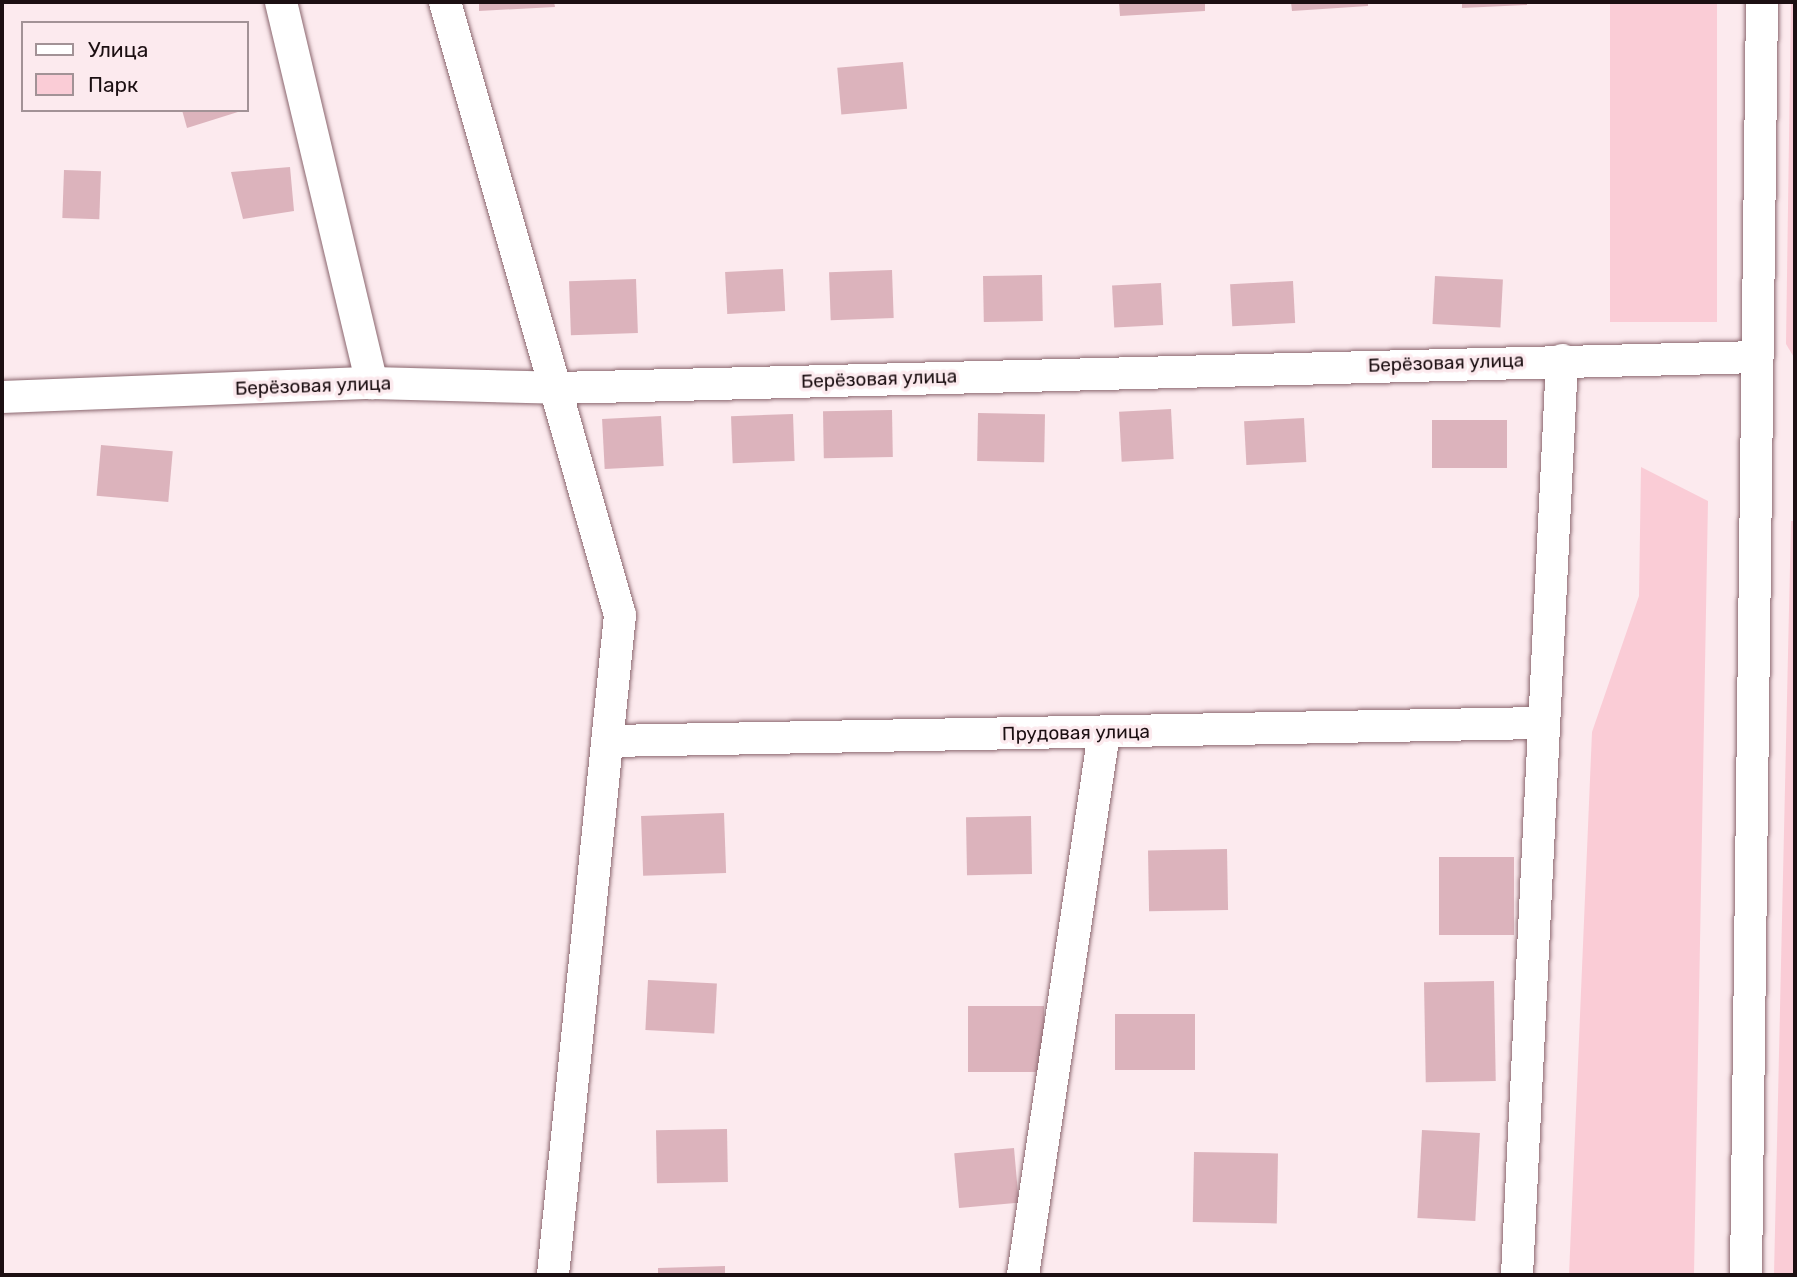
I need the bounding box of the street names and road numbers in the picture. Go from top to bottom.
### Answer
street label: Берёзовая улица [1368,349,1524,377]
street label: Берёзовая улица [801,365,957,393]
street label: Берёзовая улица [235,372,391,400]
street label: Прудовая улица [1002,720,1150,746]

